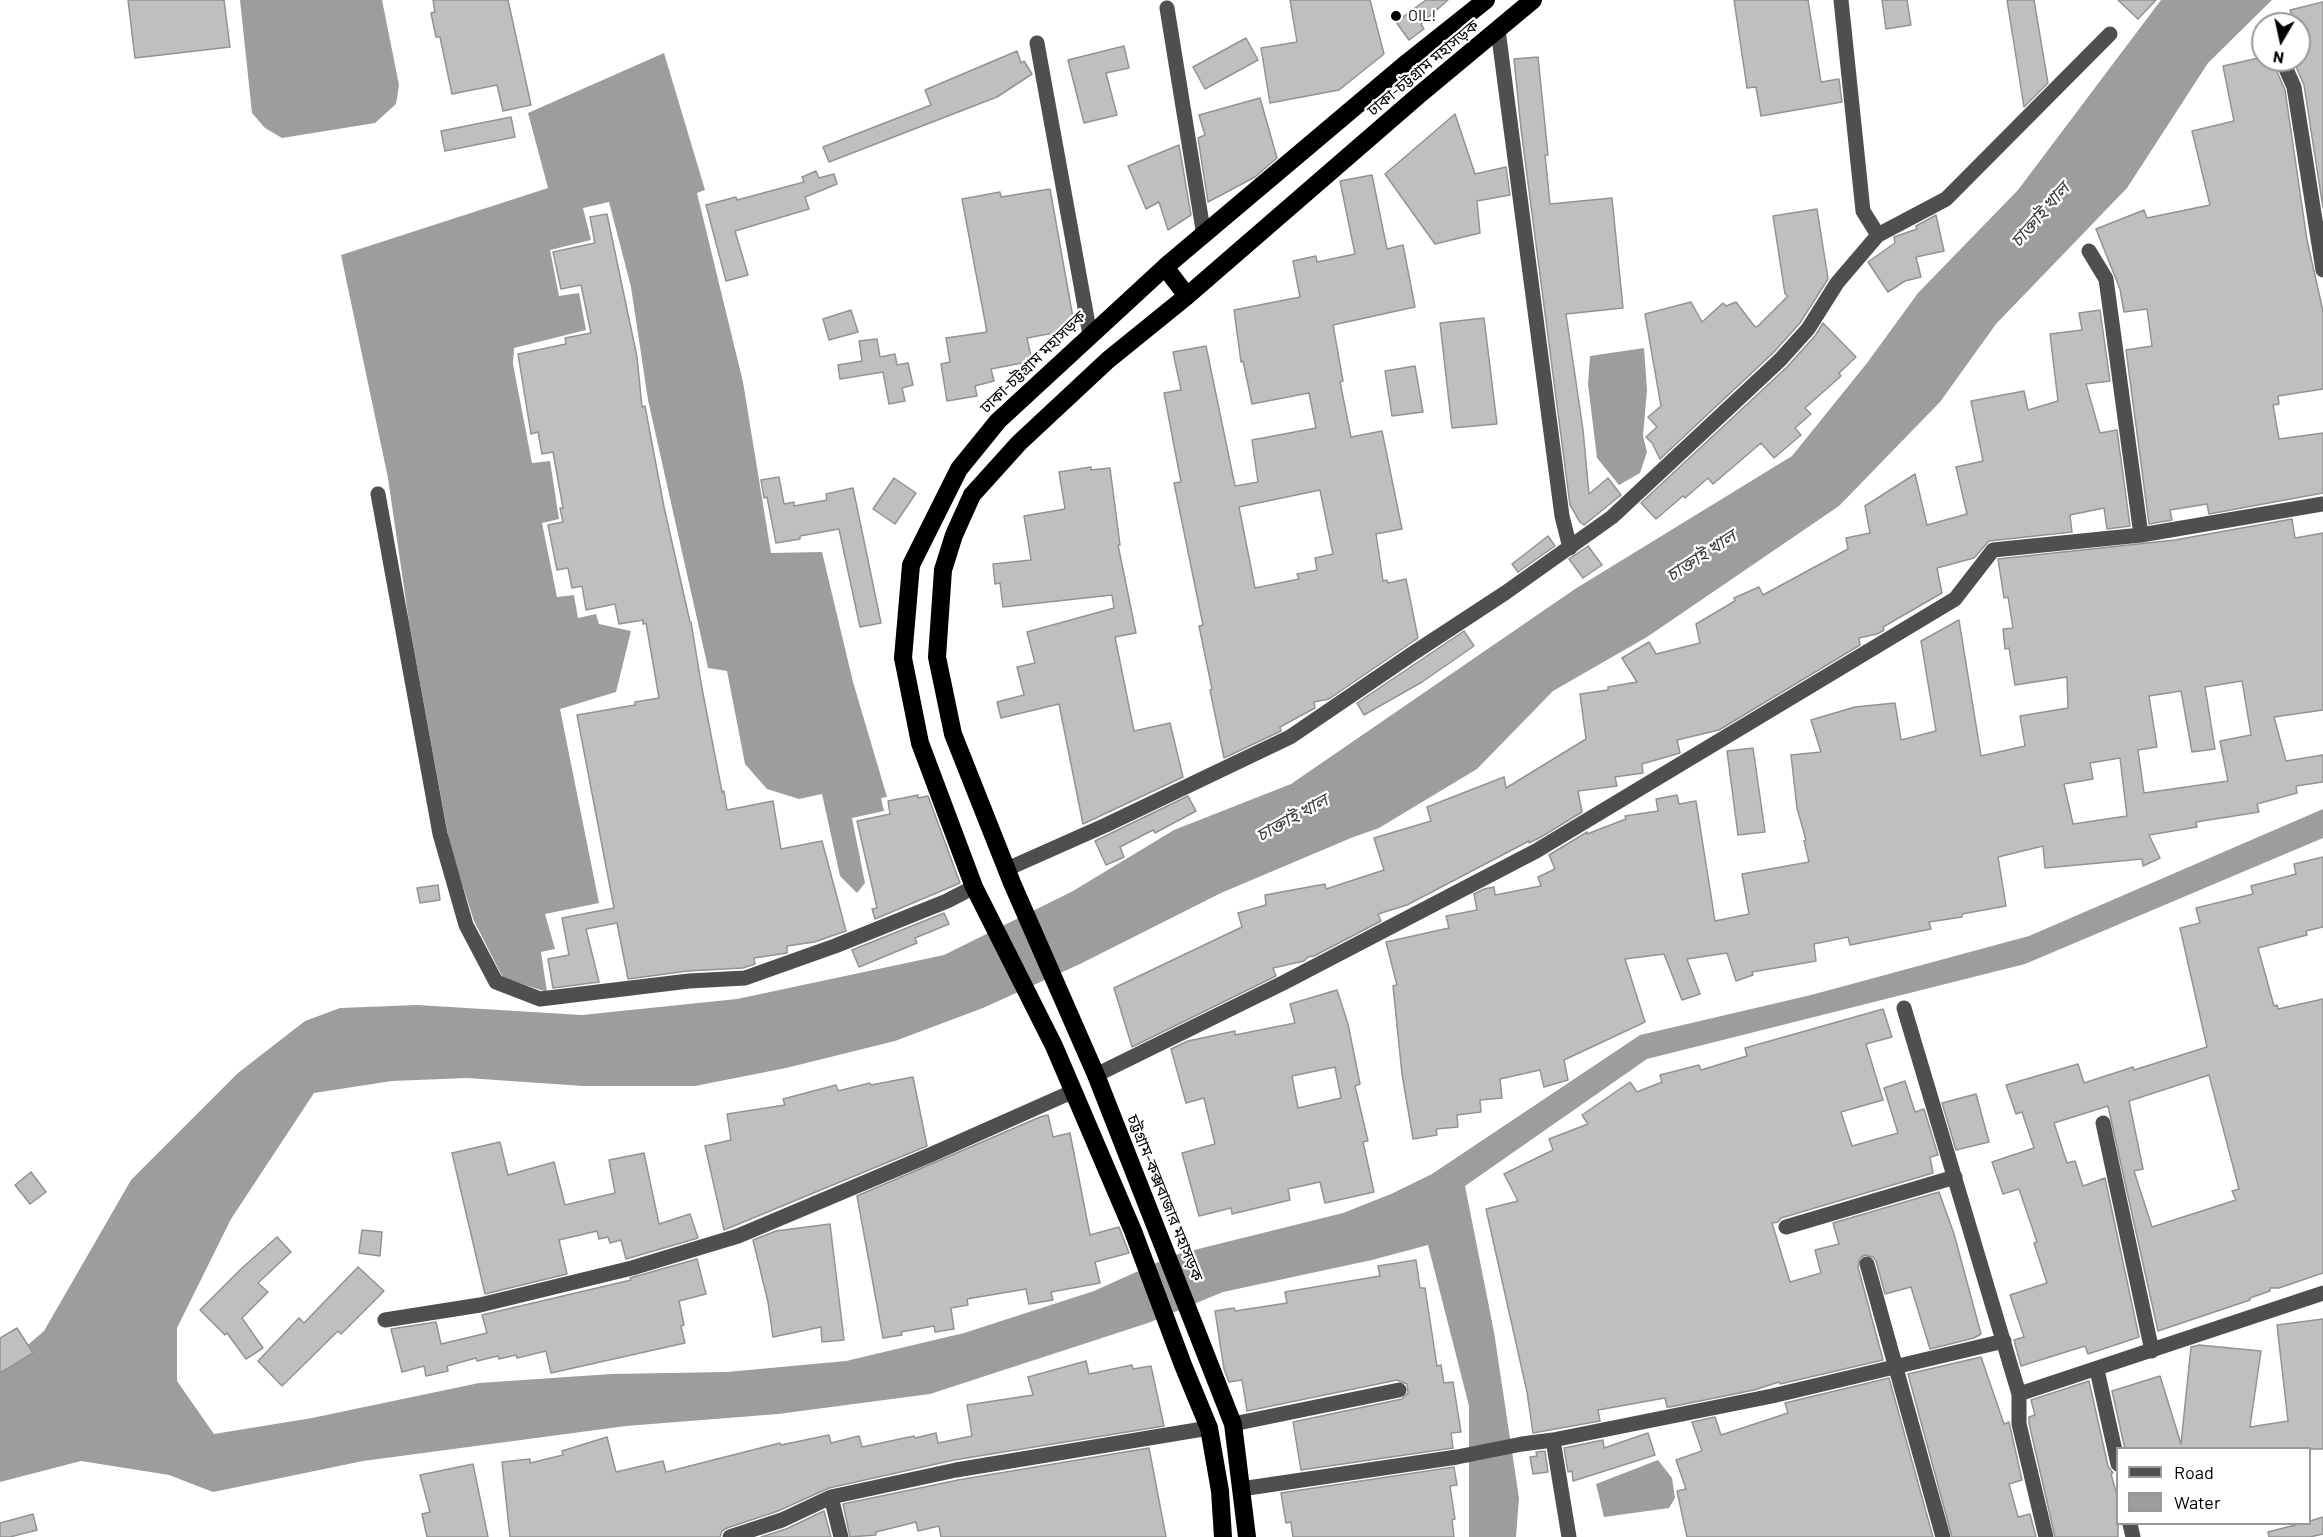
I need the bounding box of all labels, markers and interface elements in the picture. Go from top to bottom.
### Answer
place label: OIL! [1408,6,1436,26]
marker: OIL! [1389,9,1403,23]
north arrow [2251,12,2311,72]
street label: ঢাকা-চট্টগ্রাম মহাসড়ক [1363,16,1483,120]
text: N [2272,48,2285,69]
water label: চাক্তাই খাল [2006,178,2074,252]
street label: ঢাকা-চট্টগ্রাম মহাসড়ক [976,307,1090,417]
water label: চাক্তাই খাল [1662,526,1740,586]
water label: চাক্তাই খাল [1252,790,1332,846]
street label: চট্টগ্রাম-কক্সবাজার মহাসড়ক [1123,1112,1207,1284]
legend [2116,1447,2311,1525]
text: Road [2174,1461,2214,1483]
text: Water [2174,1491,2221,1513]

